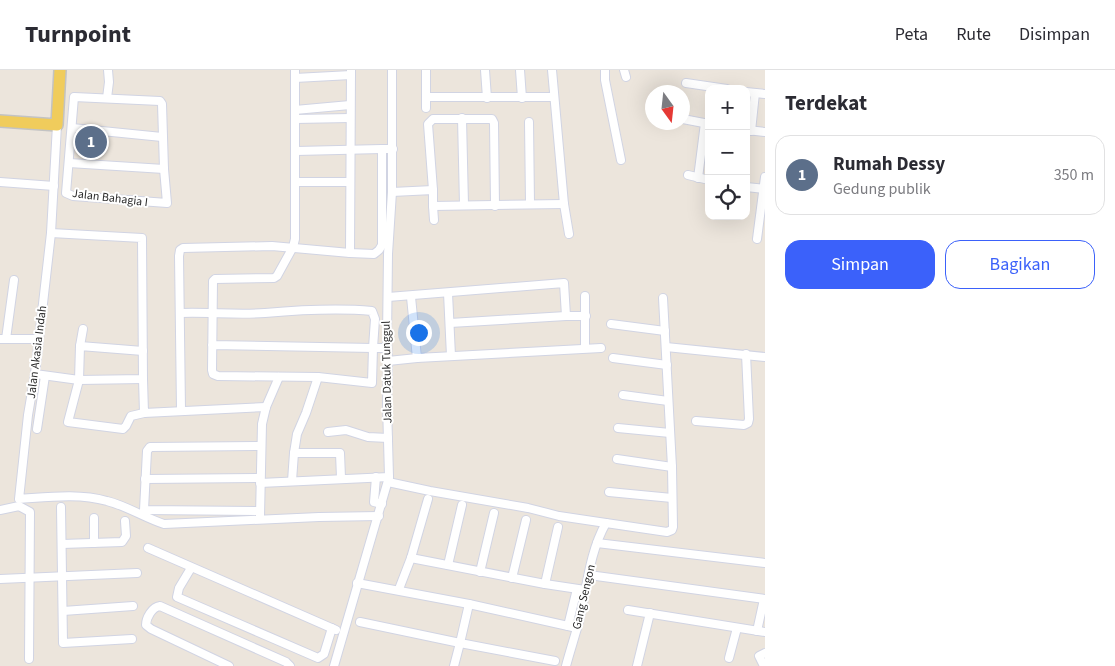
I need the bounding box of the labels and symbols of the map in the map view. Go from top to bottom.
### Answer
north arrow [645,85,690,130]
pin: 1 [75,123,107,161]
street label: Jalan Bahagia I [71,185,149,211]
street label: Jalan Akasia Indah [23,304,51,400]
your location [406,320,432,346]
street label: Jalan Datuk Tunggul [378,321,396,423]
street label: Gang Sengon [568,563,600,631]

